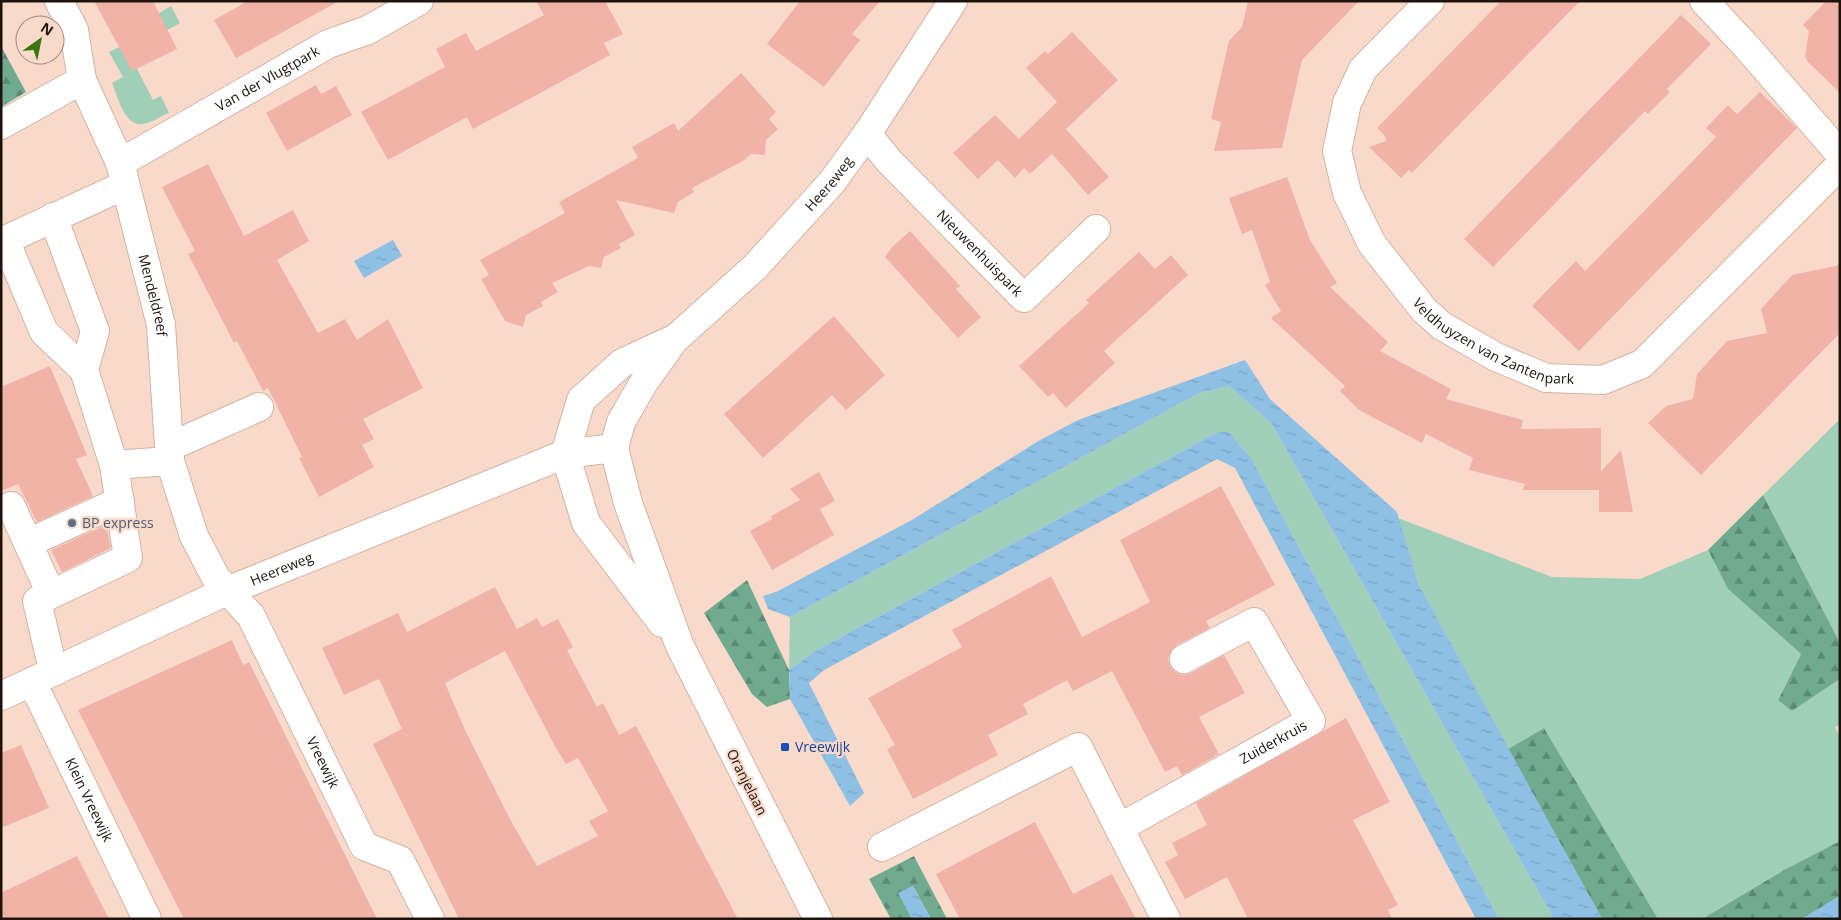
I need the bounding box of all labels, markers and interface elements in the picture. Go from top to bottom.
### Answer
north arrow [15,15,65,65]
text: N [37,18,57,40]
street label: Van der Vlugtpark [212,41,323,115]
street label: Heereweg [800,152,857,215]
street label: Nieuwenhuispark [933,205,1028,301]
street label: Mendeldreef [134,252,172,338]
street label: Veldhuyzen van Zantenpark [1409,294,1575,388]
place label: BP express [82,513,154,532]
marker: BP express [66,517,78,529]
street label: Heereweg [247,547,316,590]
street label: Zuiderkruis [1236,715,1310,768]
street label: Vreewijk [303,733,344,792]
place label: Vreewijk [795,737,851,756]
marker: Vreewijk [779,741,791,753]
street label: Oranjelaan [723,745,772,818]
street label: Klein Vreewijk [61,755,118,845]

